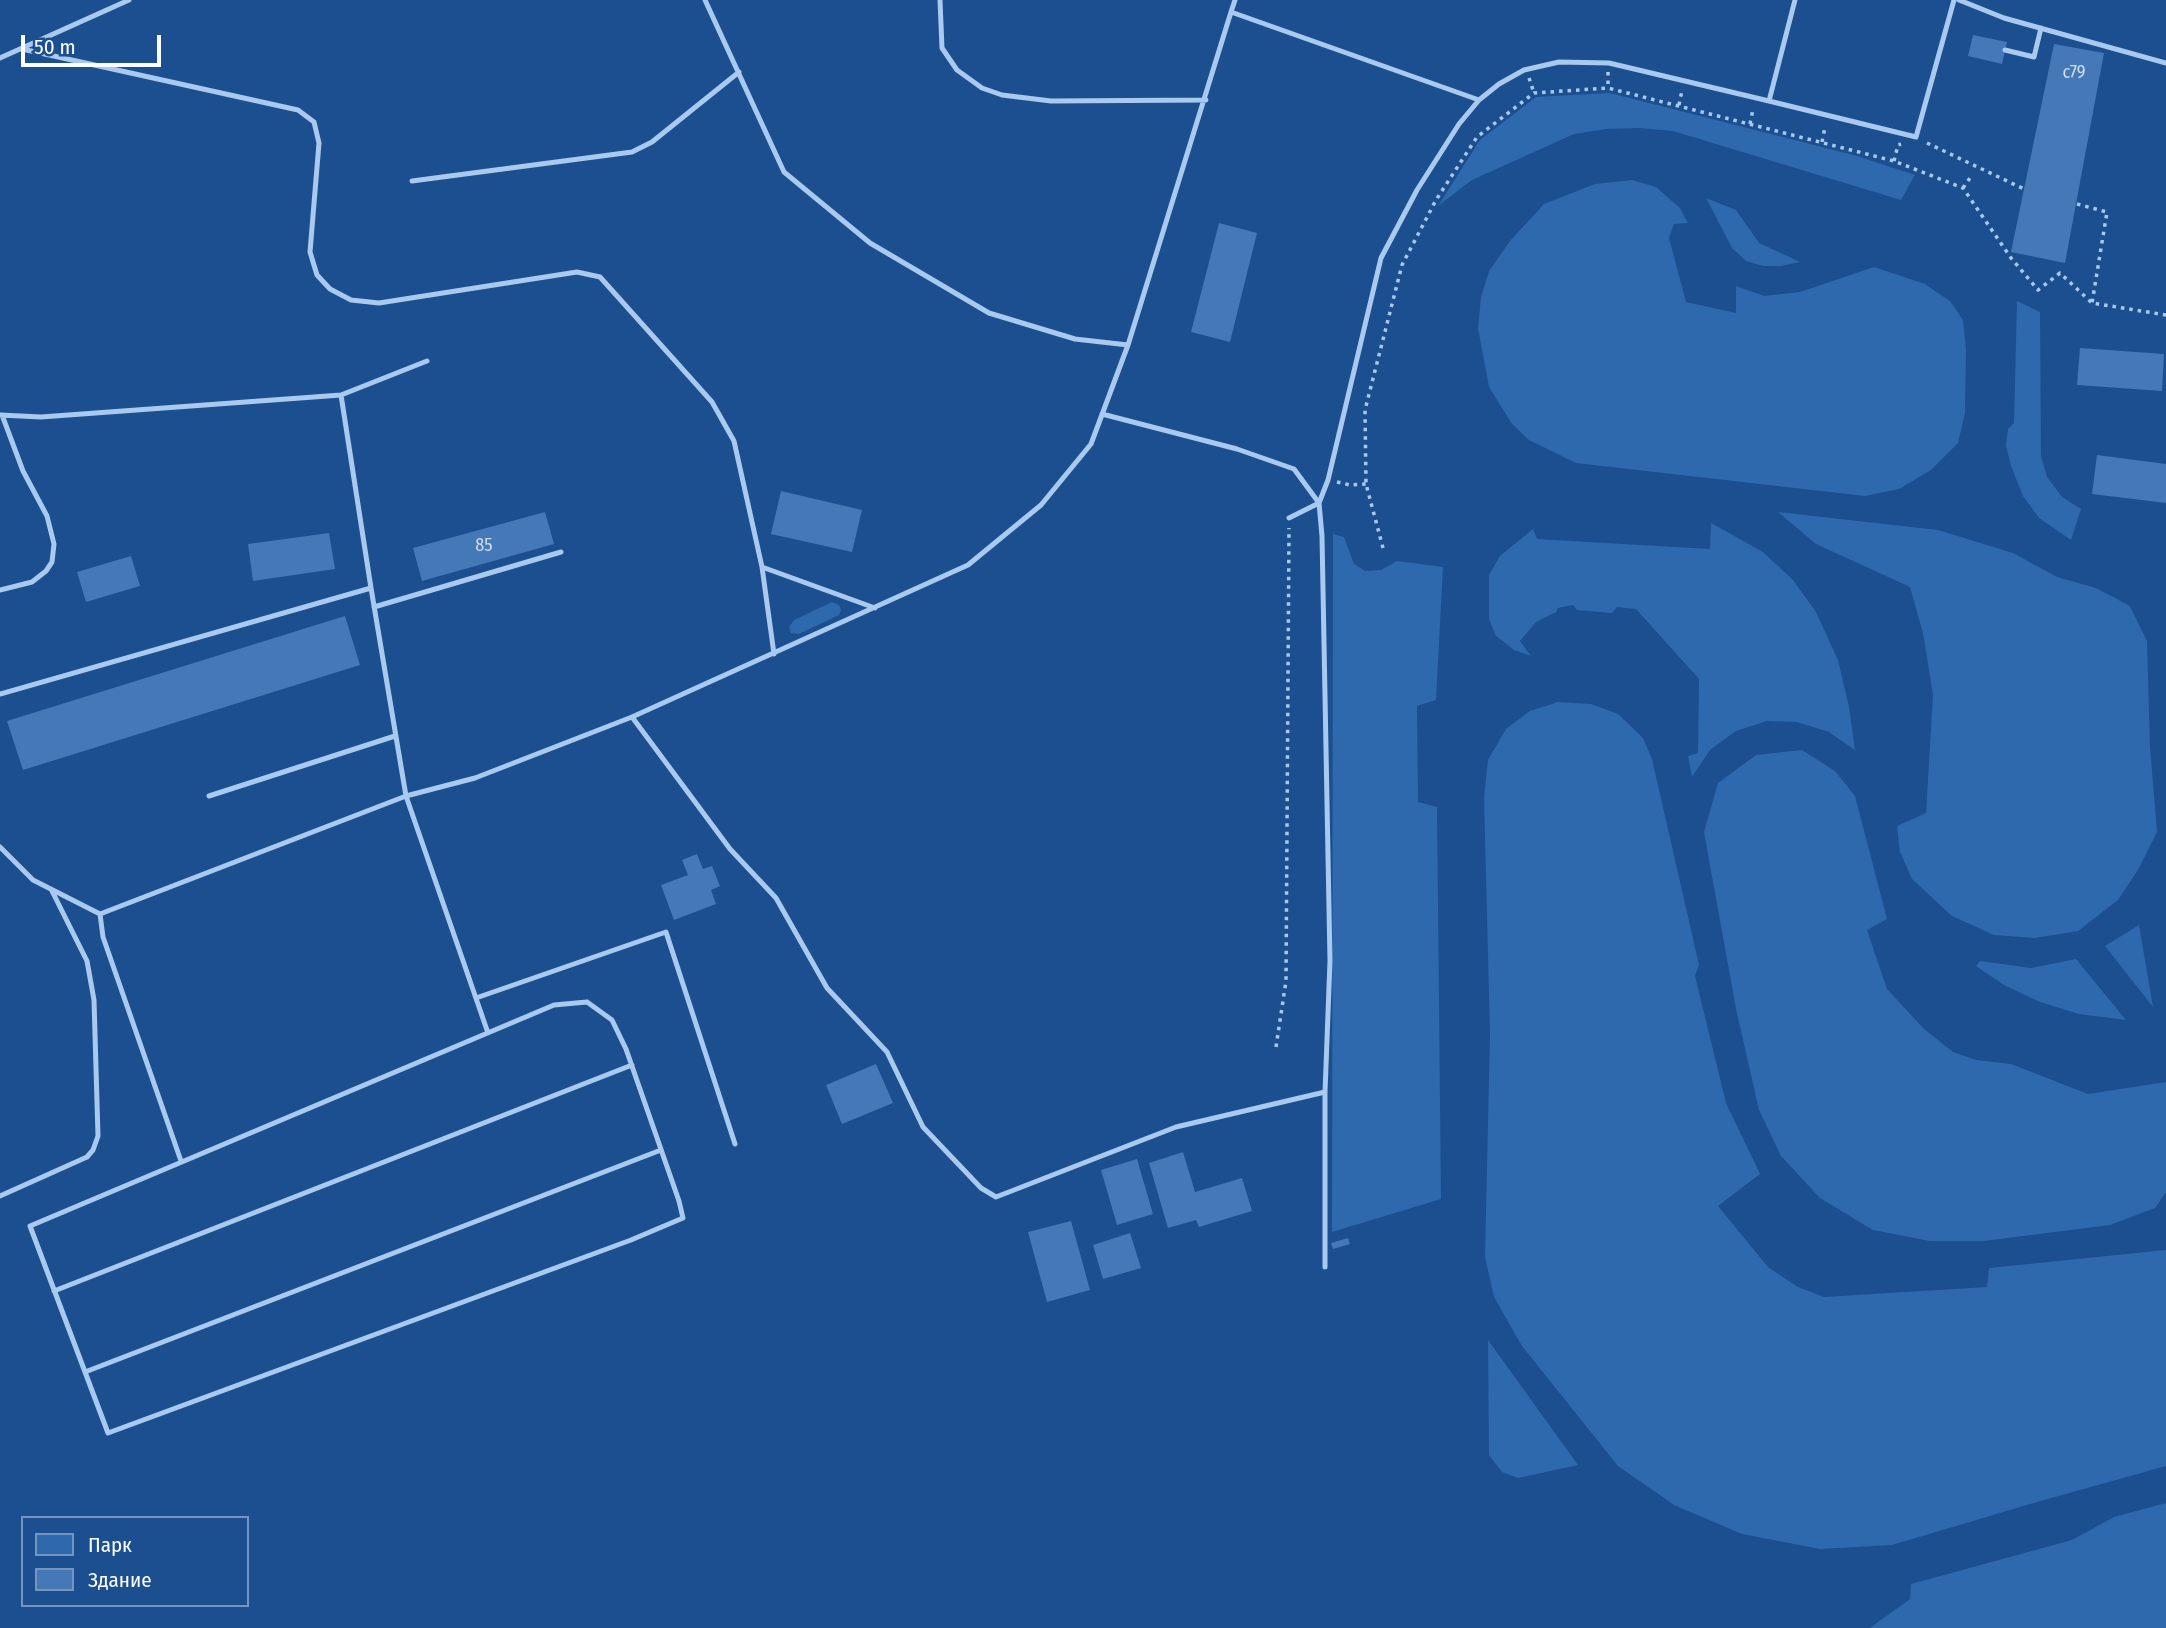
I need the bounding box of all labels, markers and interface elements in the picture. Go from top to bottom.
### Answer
scale bar [24,21,164,65]
text: 50 m [34,34,76,60]
house number: с79 [2062,62,2086,84]
house number: 85 [475,535,493,557]
legend [21,1516,248,1607]
text: Парк [88,1532,132,1558]
text: Здание [88,1567,152,1593]

